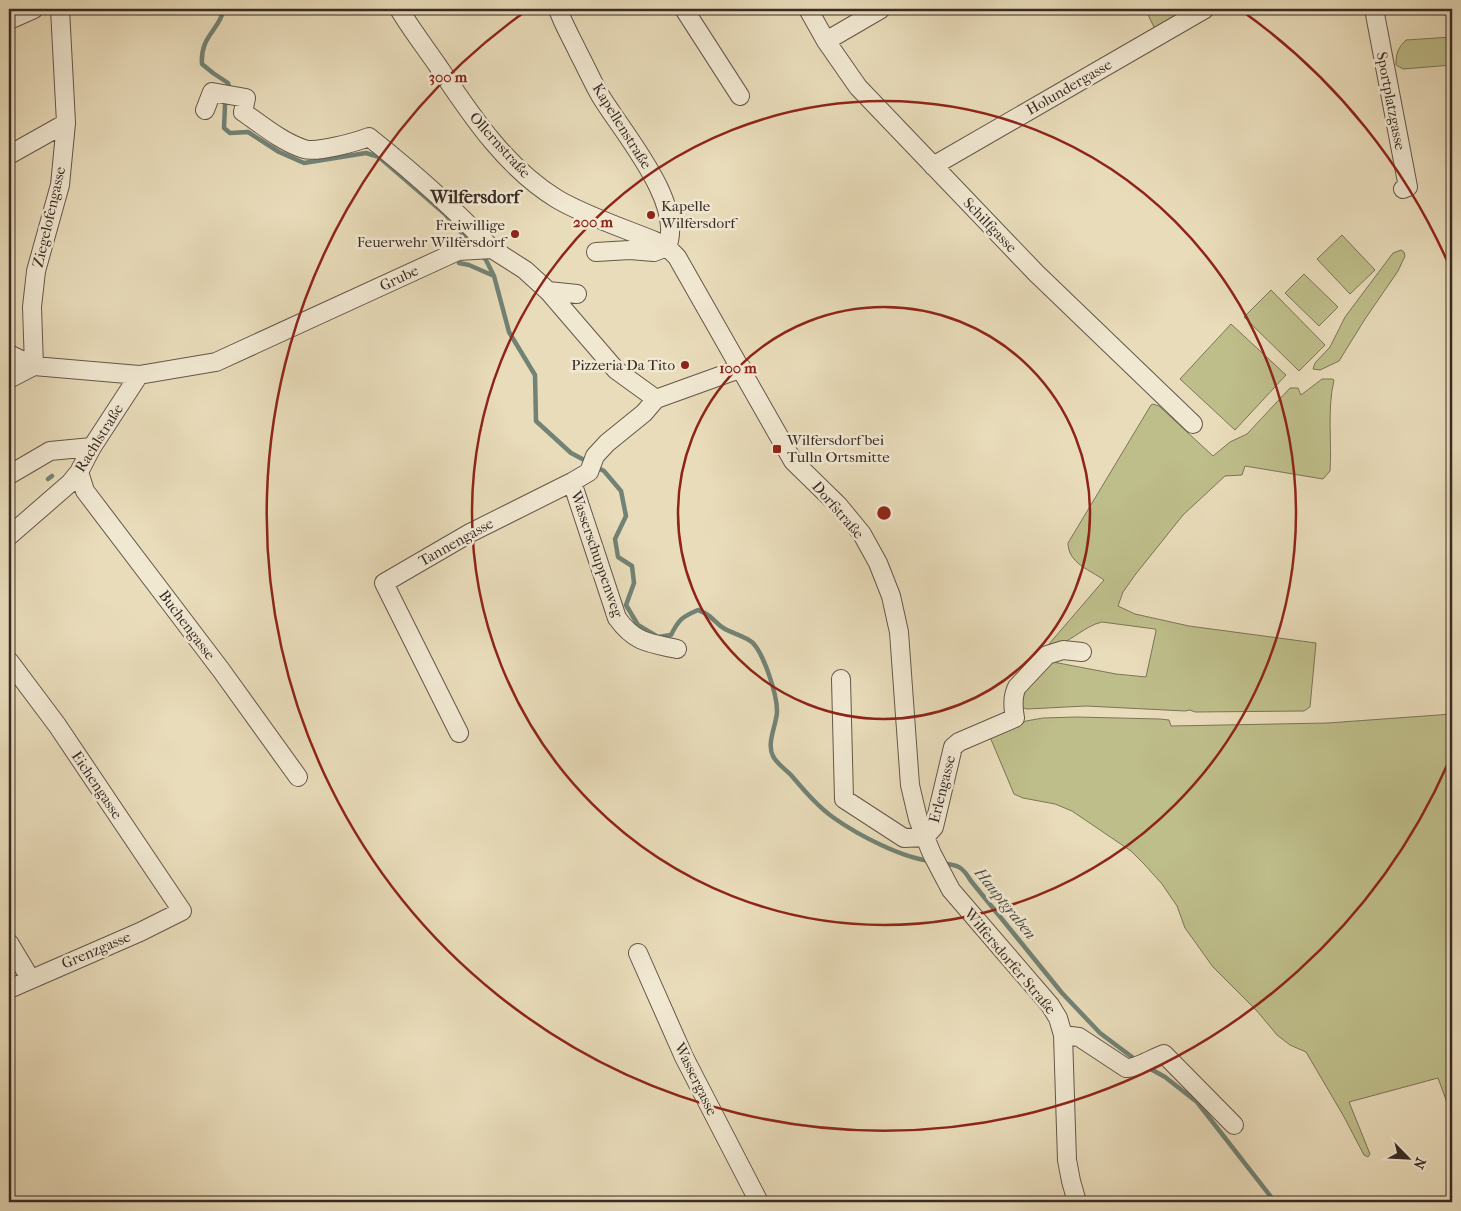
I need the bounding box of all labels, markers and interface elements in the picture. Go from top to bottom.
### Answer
street label: Sportplatzgasse [1373,50,1409,152]
street label: Holundergasse [1023,55,1115,119]
text: 300 m [429,68,468,86]
street label: Kapellenstraße [588,80,656,173]
street label: Ollernstraße [466,108,535,182]
street label: Ziegelofengasse [29,164,69,269]
district label: Wilfersdorf [429,187,524,208]
street label: Schilfgasse [959,194,1021,257]
place label: Kapelle Wilfersdorf [660,197,738,232]
marker: Kapelle Wilfersdorf [645,209,657,221]
text: 200 m [573,213,613,231]
place label: Freiwillige Feuerwehr Wilfersdorf [357,216,508,251]
marker: Freiwillige Feuerwehr Wilfersdorf [509,228,521,240]
street label: Grube [377,261,422,295]
place label: Pizzeria Da Tito [571,356,675,374]
marker: Pizzeria Da Tito [679,359,691,371]
text: 100 m [719,359,757,377]
street label: Rachlstraße [71,400,127,475]
place label: Wilfersdorf bei Tulln Ortsmitte [786,431,890,466]
marker: Wilfersdorf bei Tulln Ortsmitte [771,443,783,455]
street label: Dorfstraße [808,478,868,543]
street label: Wasserschuppenweg [567,487,627,621]
centre of rings [875,504,893,522]
street label: Tannengasse [415,514,497,570]
street label: Buchengasse [155,587,219,664]
street label: Eichengasse [68,748,127,823]
street label: Erlengasse [925,753,959,825]
water label: Hauptgraben [970,863,1040,943]
street label: Wilfersdorfer Straße [960,903,1060,1018]
street label: Grenzgasse [59,927,134,973]
street label: Wassergasse [670,1039,722,1119]
north arrow [1384,1134,1434,1184]
text: N [1409,1155,1429,1172]

